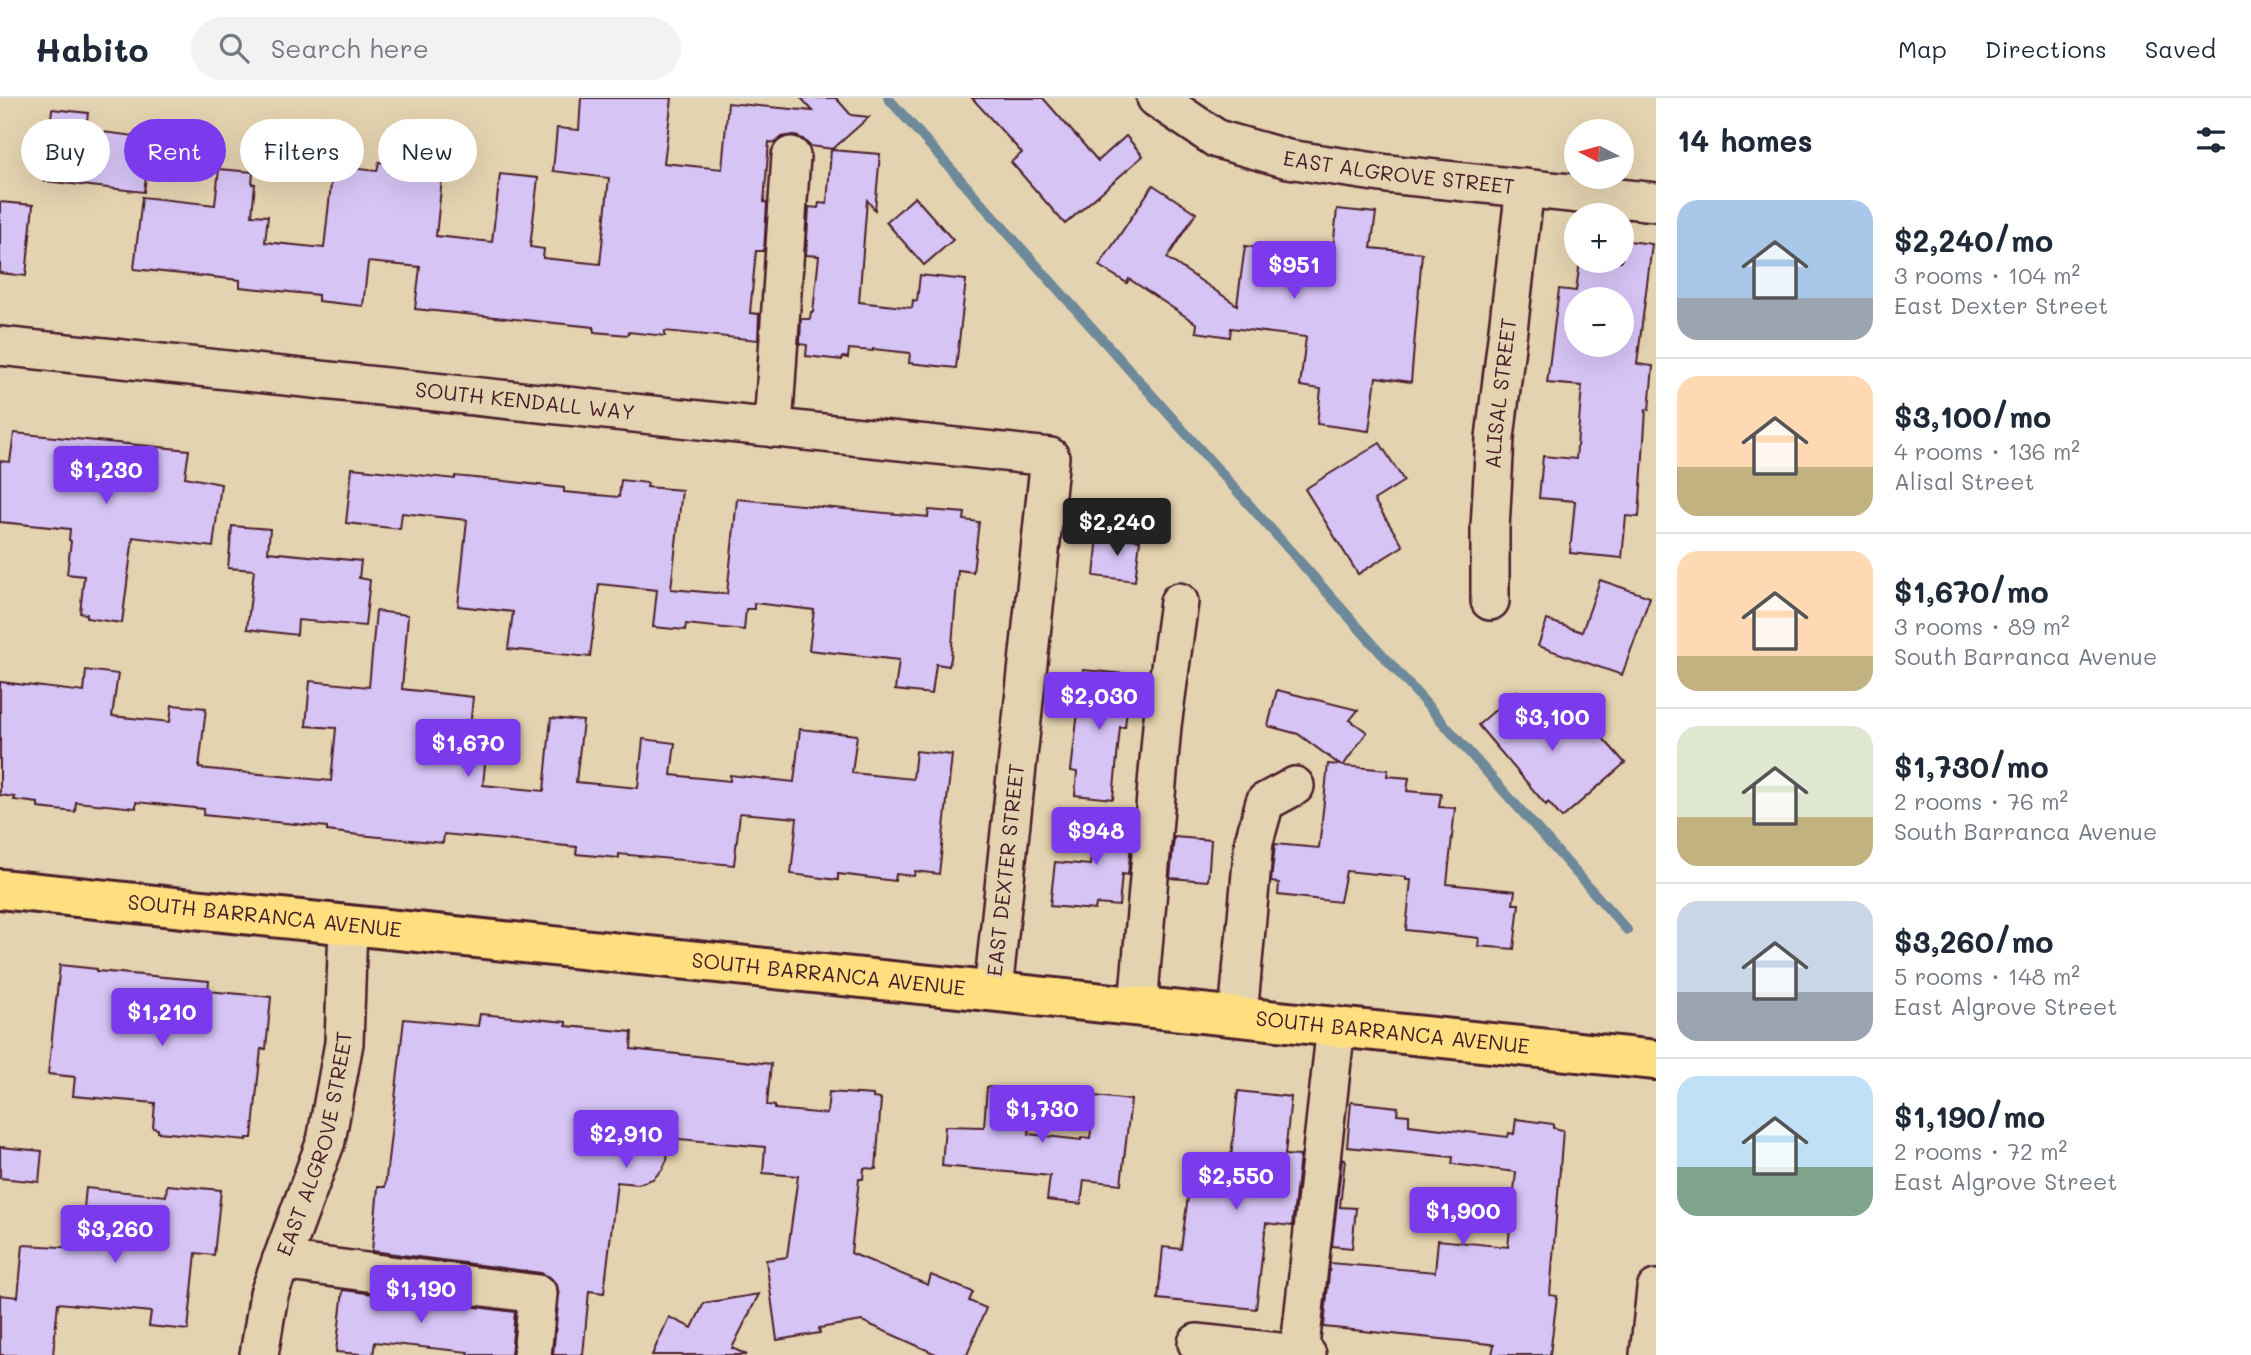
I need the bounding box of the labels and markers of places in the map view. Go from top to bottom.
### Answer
pin: $951 [1253,242,1335,301]
pin: $1,230 [49,446,163,506]
pin: $2,240 [1060,498,1174,558]
pin: $2,030 [1042,672,1156,732]
pin: $3,100 [1495,694,1609,753]
pin: $1,670 [411,720,525,779]
pin: $948 [1055,808,1137,867]
pin: $1,210 [105,988,219,1048]
pin: $1,730 [985,1086,1099,1145]
pin: $2,910 [569,1110,683,1170]
pin: $2,550 [1179,1152,1293,1212]
pin: $1,900 [1406,1188,1520,1247]
pin: $3,260 [58,1206,172,1265]
pin: $1,190 [364,1266,478,1325]

